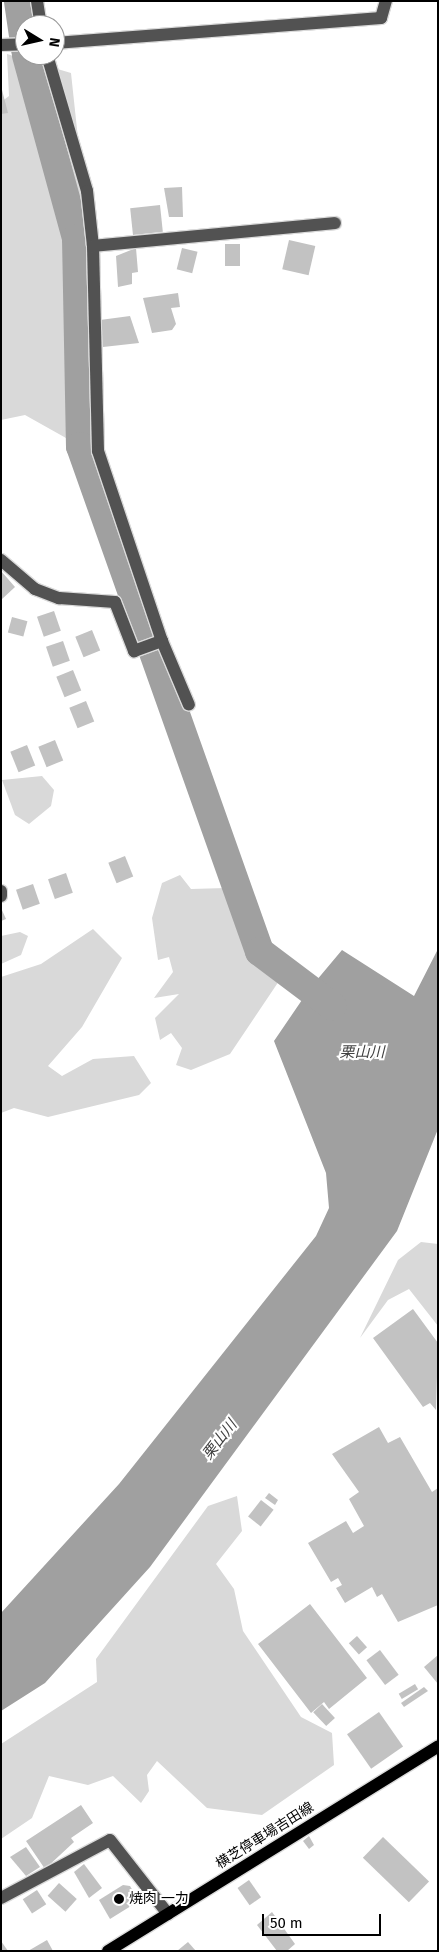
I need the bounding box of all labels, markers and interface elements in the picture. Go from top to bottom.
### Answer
north arrow [15,15,65,65]
text: N [45,36,63,48]
water label: 栗山川 [340,1044,384,1062]
water label: 栗山川 [199,1417,241,1463]
street label: 横芝停車場吉田線 [213,1799,317,1873]
place label: 焼肉 一力 [129,1891,189,1907]
marker: 焼肉 一力 [113,1893,125,1905]
scale bar [264,1904,383,1936]
text: 50 m [270,1914,303,1932]

